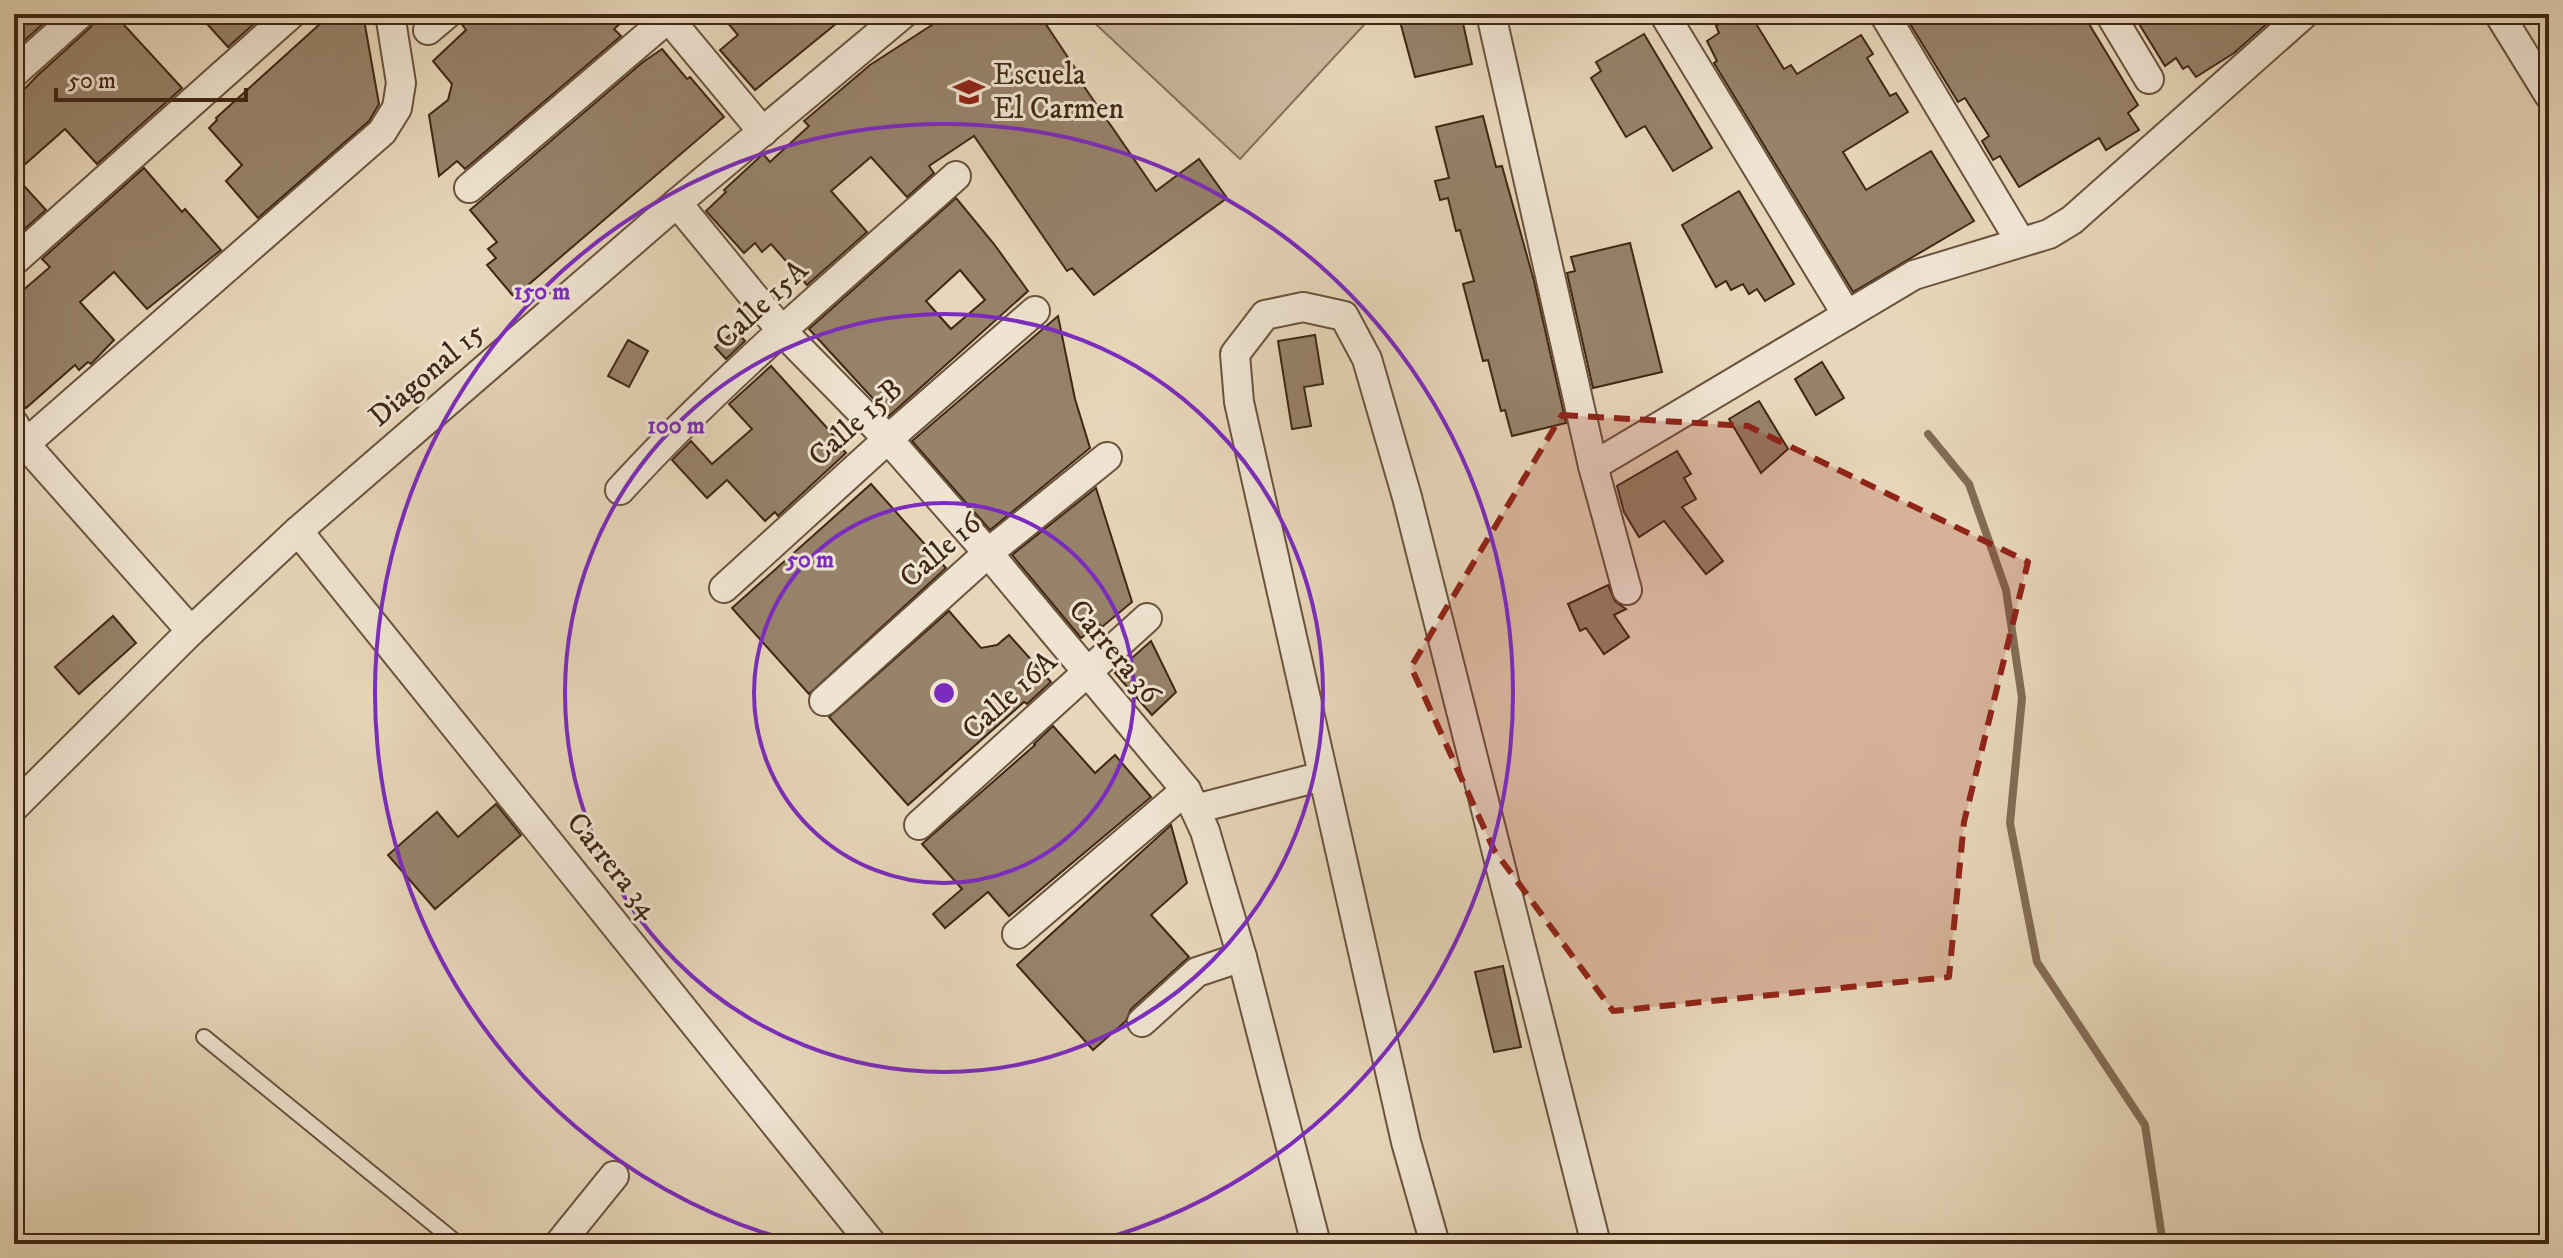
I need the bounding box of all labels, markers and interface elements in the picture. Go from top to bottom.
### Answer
scale bar [56,52,246,102]
place label: Escuela El Carmen [993,57,1124,128]
text: 50 m [68,66,116,96]
school or university icon: Escuela El Carmen [952,75,986,109]
street label: Calle 15A [708,252,817,358]
text: 150 m [514,277,570,307]
street label: Diagonal 15 [361,315,493,435]
street label: Calle 15B [801,371,911,475]
text: 100 m [647,411,705,441]
street label: Calle 16 [893,505,990,596]
text: 50 m [785,545,834,575]
street label: Carrera 36 [1060,592,1169,713]
street label: Calle 16A [955,643,1066,748]
centre of rings [930,679,958,707]
street label: Carrera 34 [558,805,667,927]

